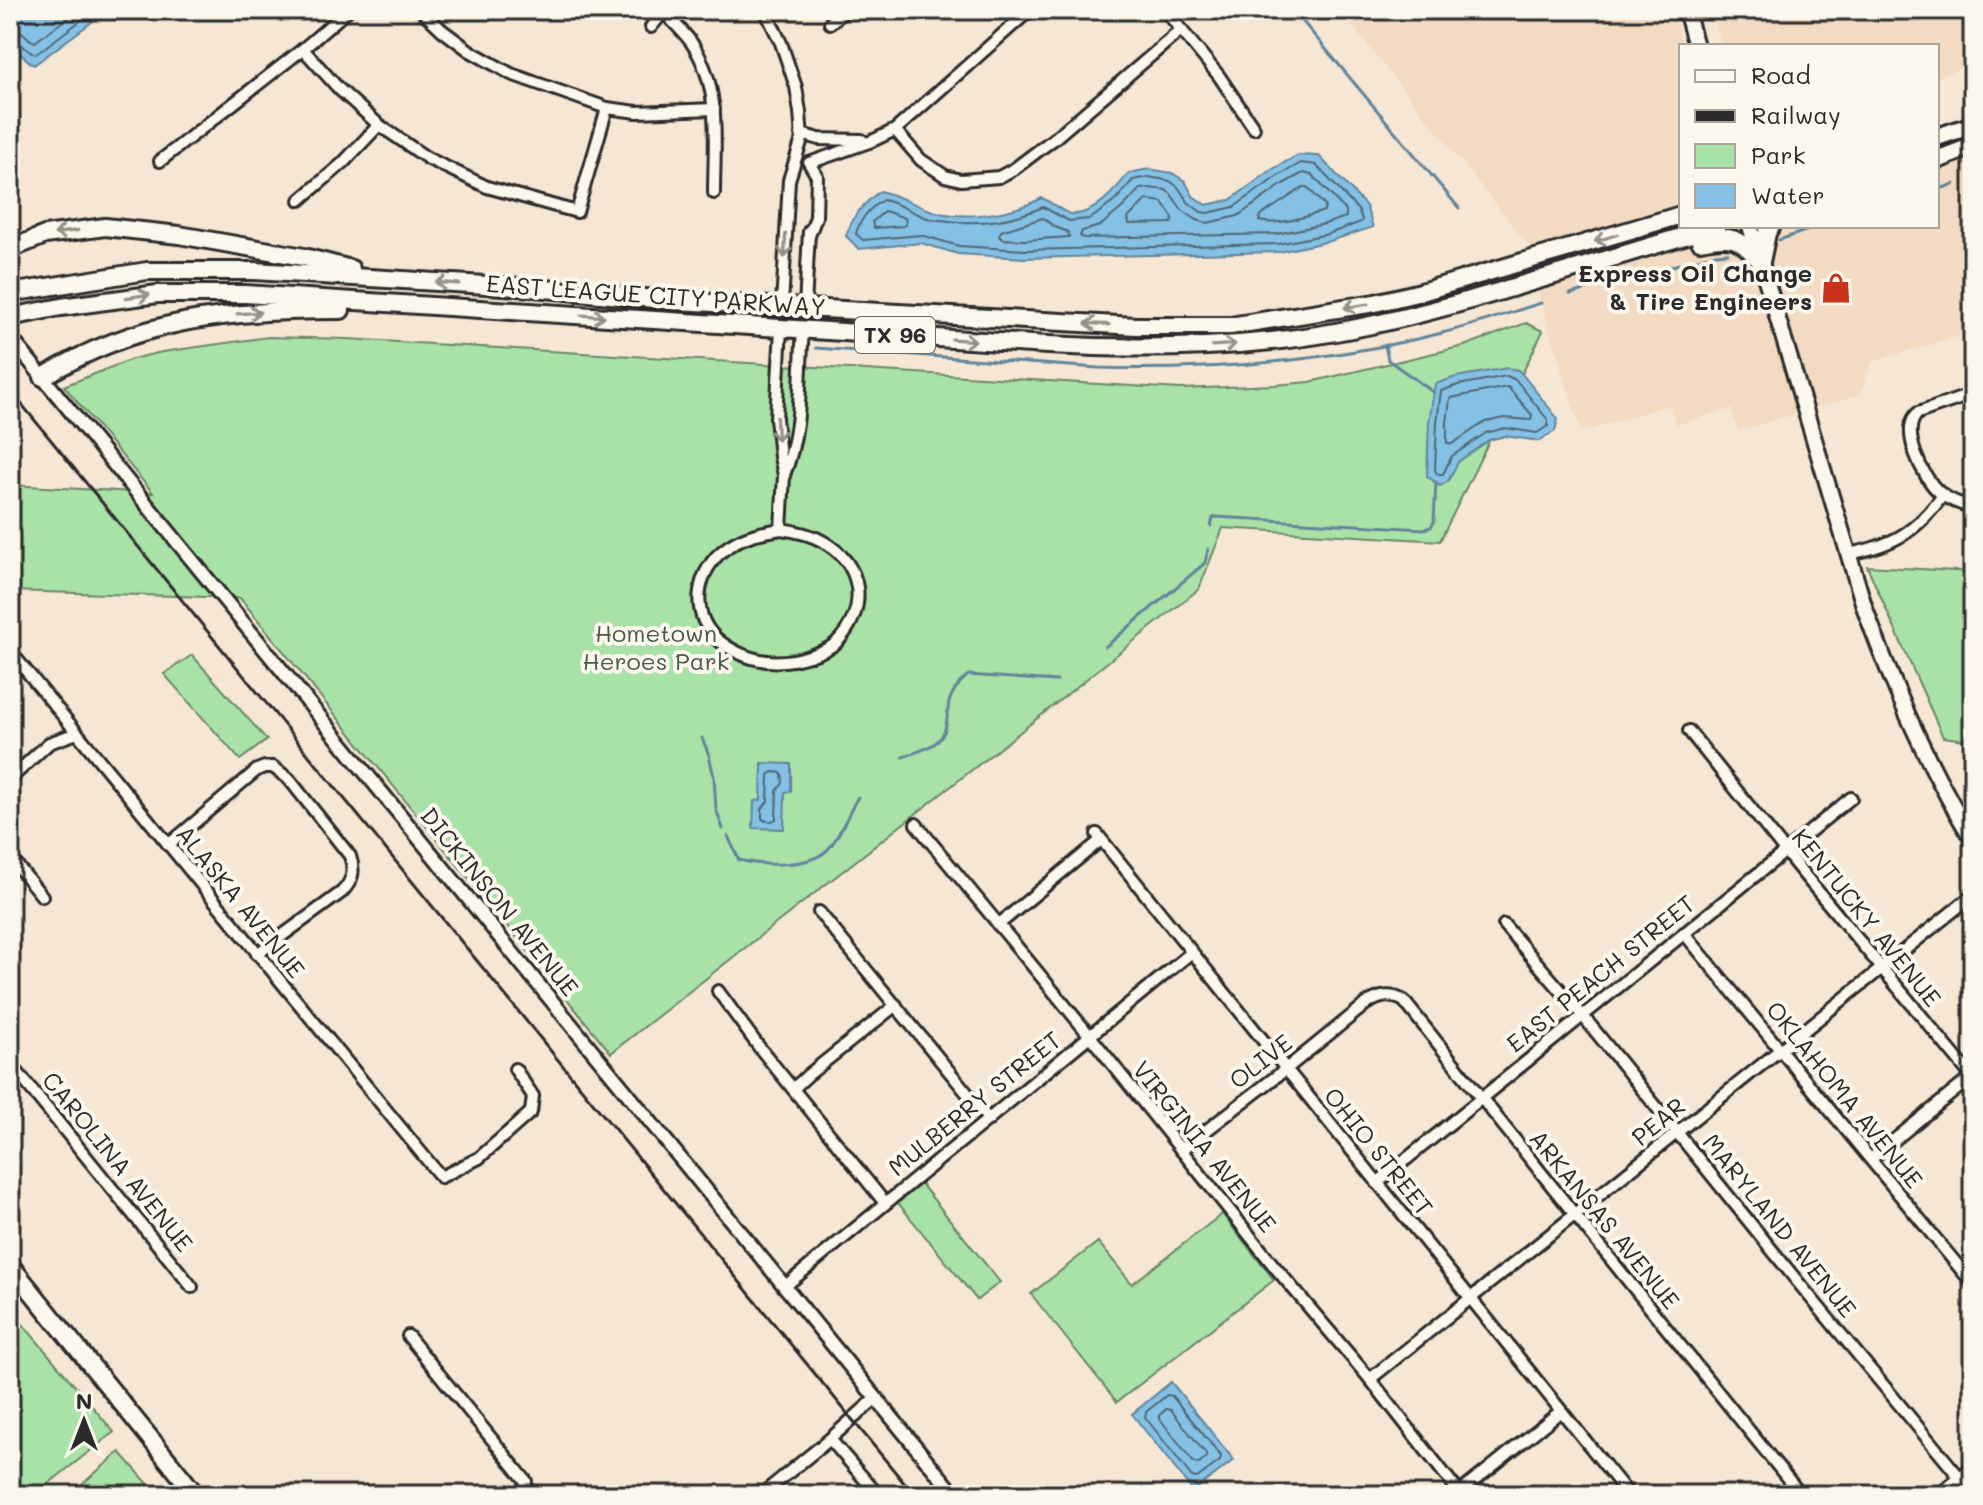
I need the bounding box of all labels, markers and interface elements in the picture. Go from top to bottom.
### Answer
legend [1679,44,1939,228]
text: Road [1751,59,1811,90]
text: Railway [1751,99,1841,130]
text: Park [1751,139,1805,170]
text: Water [1751,179,1825,210]
one-way arrow [54,225,80,240]
one-way arrow [1594,231,1620,246]
one-way arrow [777,232,792,259]
place label: Express Oil Change & Tire Engineers [1578,257,1812,316]
street label: EAST LEAGUE CITY PARKWAY [485,267,827,322]
shop icon: Express Oil Change & Tire Engineers [1819,271,1853,305]
one-way arrow [434,275,461,290]
one-way arrow [124,289,151,304]
one-way arrow [1343,300,1369,315]
one-way arrow [235,305,262,320]
one-way arrow [579,308,606,323]
one-way arrow [1084,316,1111,331]
road number: TX 96 [855,317,935,353]
one-way arrow [950,333,977,348]
one-way arrow [1210,337,1237,352]
one-way arrow [770,415,785,442]
park label: Hometown Heroes Park [583,617,729,676]
street label: DICKINSON AVENUE [414,800,586,1002]
street label: ALASKA AVENUE [170,818,312,984]
street label: KENTUCKY AVENUE [1786,822,1948,1012]
street label: EAST PEACH STREET [1500,887,1701,1058]
street label: OKLAHOMA AVENUE [1760,994,1930,1194]
street label: MULBERRY STREET [881,1024,1067,1182]
street label: OLIVE [1222,1027,1298,1095]
street label: VIRGINIA AVENUE [1126,1054,1284,1238]
street label: CAROLINA AVENUE [36,1065,200,1257]
street label: OHIO STREET [1318,1081,1440,1222]
street label: PEAR [1625,1090,1691,1152]
street label: ARKANSAS AVENUE [1523,1123,1687,1315]
street label: MARYLAND AVENUE [1696,1127,1864,1323]
north arrow [44,1381,124,1461]
text: N [76,1386,92,1415]

